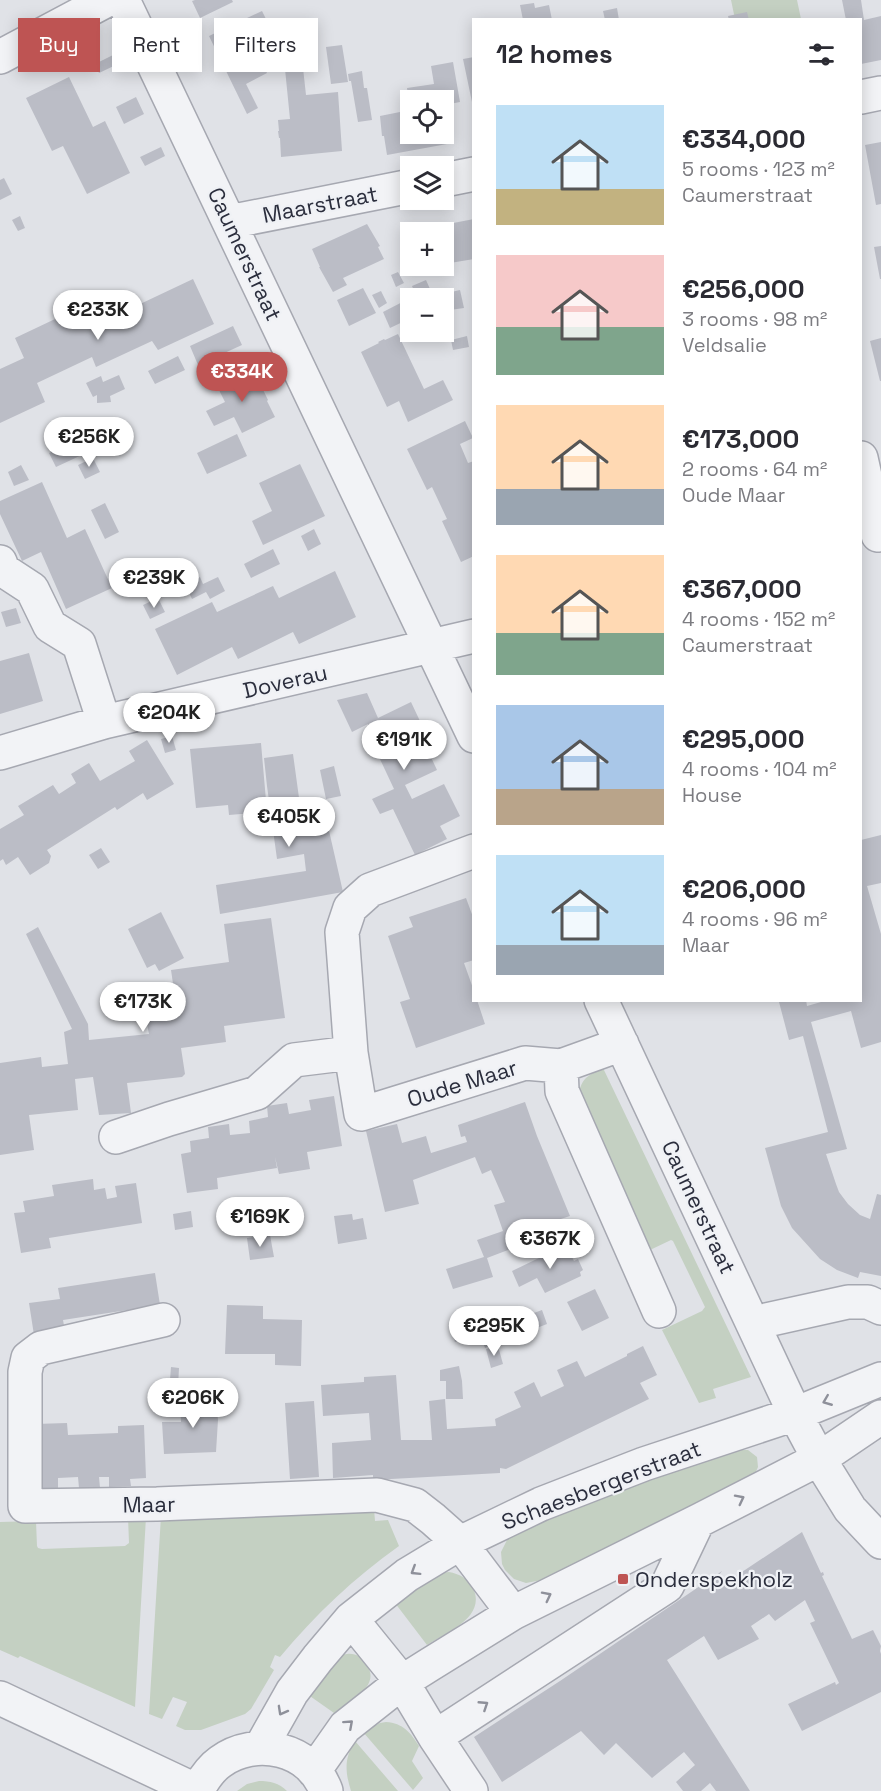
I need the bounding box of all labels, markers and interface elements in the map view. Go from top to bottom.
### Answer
chip: Buy [18,18,100,72]
chip: Rent [112,18,202,72]
chip: Filters [214,18,318,72]
text: 12 homes [496,37,613,71]
icon: filters [805,38,838,71]
map controls [400,90,454,342]
button: locate [400,90,454,144]
text: €334,000 [682,122,806,156]
icon: home [544,129,616,201]
button: layers [400,156,454,210]
text: 5 rooms · 123 m² [682,156,835,182]
street label: Maarstraat [260,179,380,229]
text: Caumerstraat [682,182,813,208]
street label: Caumerstraat [202,183,288,325]
button: + [400,222,454,276]
text: €256,000 [682,272,805,306]
icon: home [544,279,616,351]
button: − [400,288,454,342]
pin: €233K [56,290,140,341]
text: €233K [67,296,129,322]
text: 3 rooms · 98 m² [682,306,827,332]
text: Veldsalie [682,332,767,358]
pin: €334K [200,352,284,403]
text: €334K [210,358,274,384]
pin: €256K [47,417,131,468]
text: €173,000 [682,422,799,456]
text: €256K [58,423,120,449]
icon: home [544,429,616,501]
text: 2 rooms · 64 m² [682,456,827,482]
text: Oude Maar [682,482,785,508]
pin: €239K [112,558,196,609]
text: €239K [123,564,185,590]
text: €367,000 [682,572,802,606]
icon: home [544,579,616,651]
text: 4 rooms · 152 m² [682,606,835,632]
text: Caumerstraat [682,632,813,658]
street label: Doverau [240,658,330,704]
pin: €204K [127,693,211,744]
text: €204K [137,699,201,725]
pin: €191K [362,720,446,771]
text: €295,000 [682,722,805,756]
text: €191K [376,726,432,752]
icon: home [544,729,616,801]
text: 4 rooms · 104 m² [682,756,837,782]
text: House [682,782,742,808]
pin: €405K [247,797,331,848]
text: €405K [257,803,321,829]
text: €206,000 [682,872,806,906]
icon: home [544,879,616,951]
text: 4 rooms · 96 m² [682,906,827,932]
text: Maar [682,932,730,958]
pin: €173K [101,982,185,1033]
text: €173K [114,988,172,1014]
street label: Oude Maar [404,1053,520,1113]
street label: Caumerstraat [656,1136,742,1278]
pin: €169K [218,1197,302,1248]
text: €169K [230,1203,290,1229]
pin: €367K [508,1219,592,1270]
text: €367K [519,1225,581,1251]
pin: €295K [452,1306,536,1357]
text: €295K [463,1312,525,1338]
pin: €206K [151,1378,235,1429]
text: €206K [161,1384,225,1410]
one-way arrow [822,1394,833,1406]
street label: Schaesbergerstraat [497,1434,705,1536]
street label: Maar [122,1490,176,1518]
one-way arrow [734,1495,745,1506]
one-way arrow [410,1563,421,1574]
place label: Onderspekholz [635,1565,793,1593]
marker: Onderspekholz [616,1572,630,1586]
one-way arrow [541,1591,552,1603]
one-way arrow [477,1701,488,1712]
one-way arrow [278,1704,289,1715]
one-way arrow [342,1720,353,1731]

